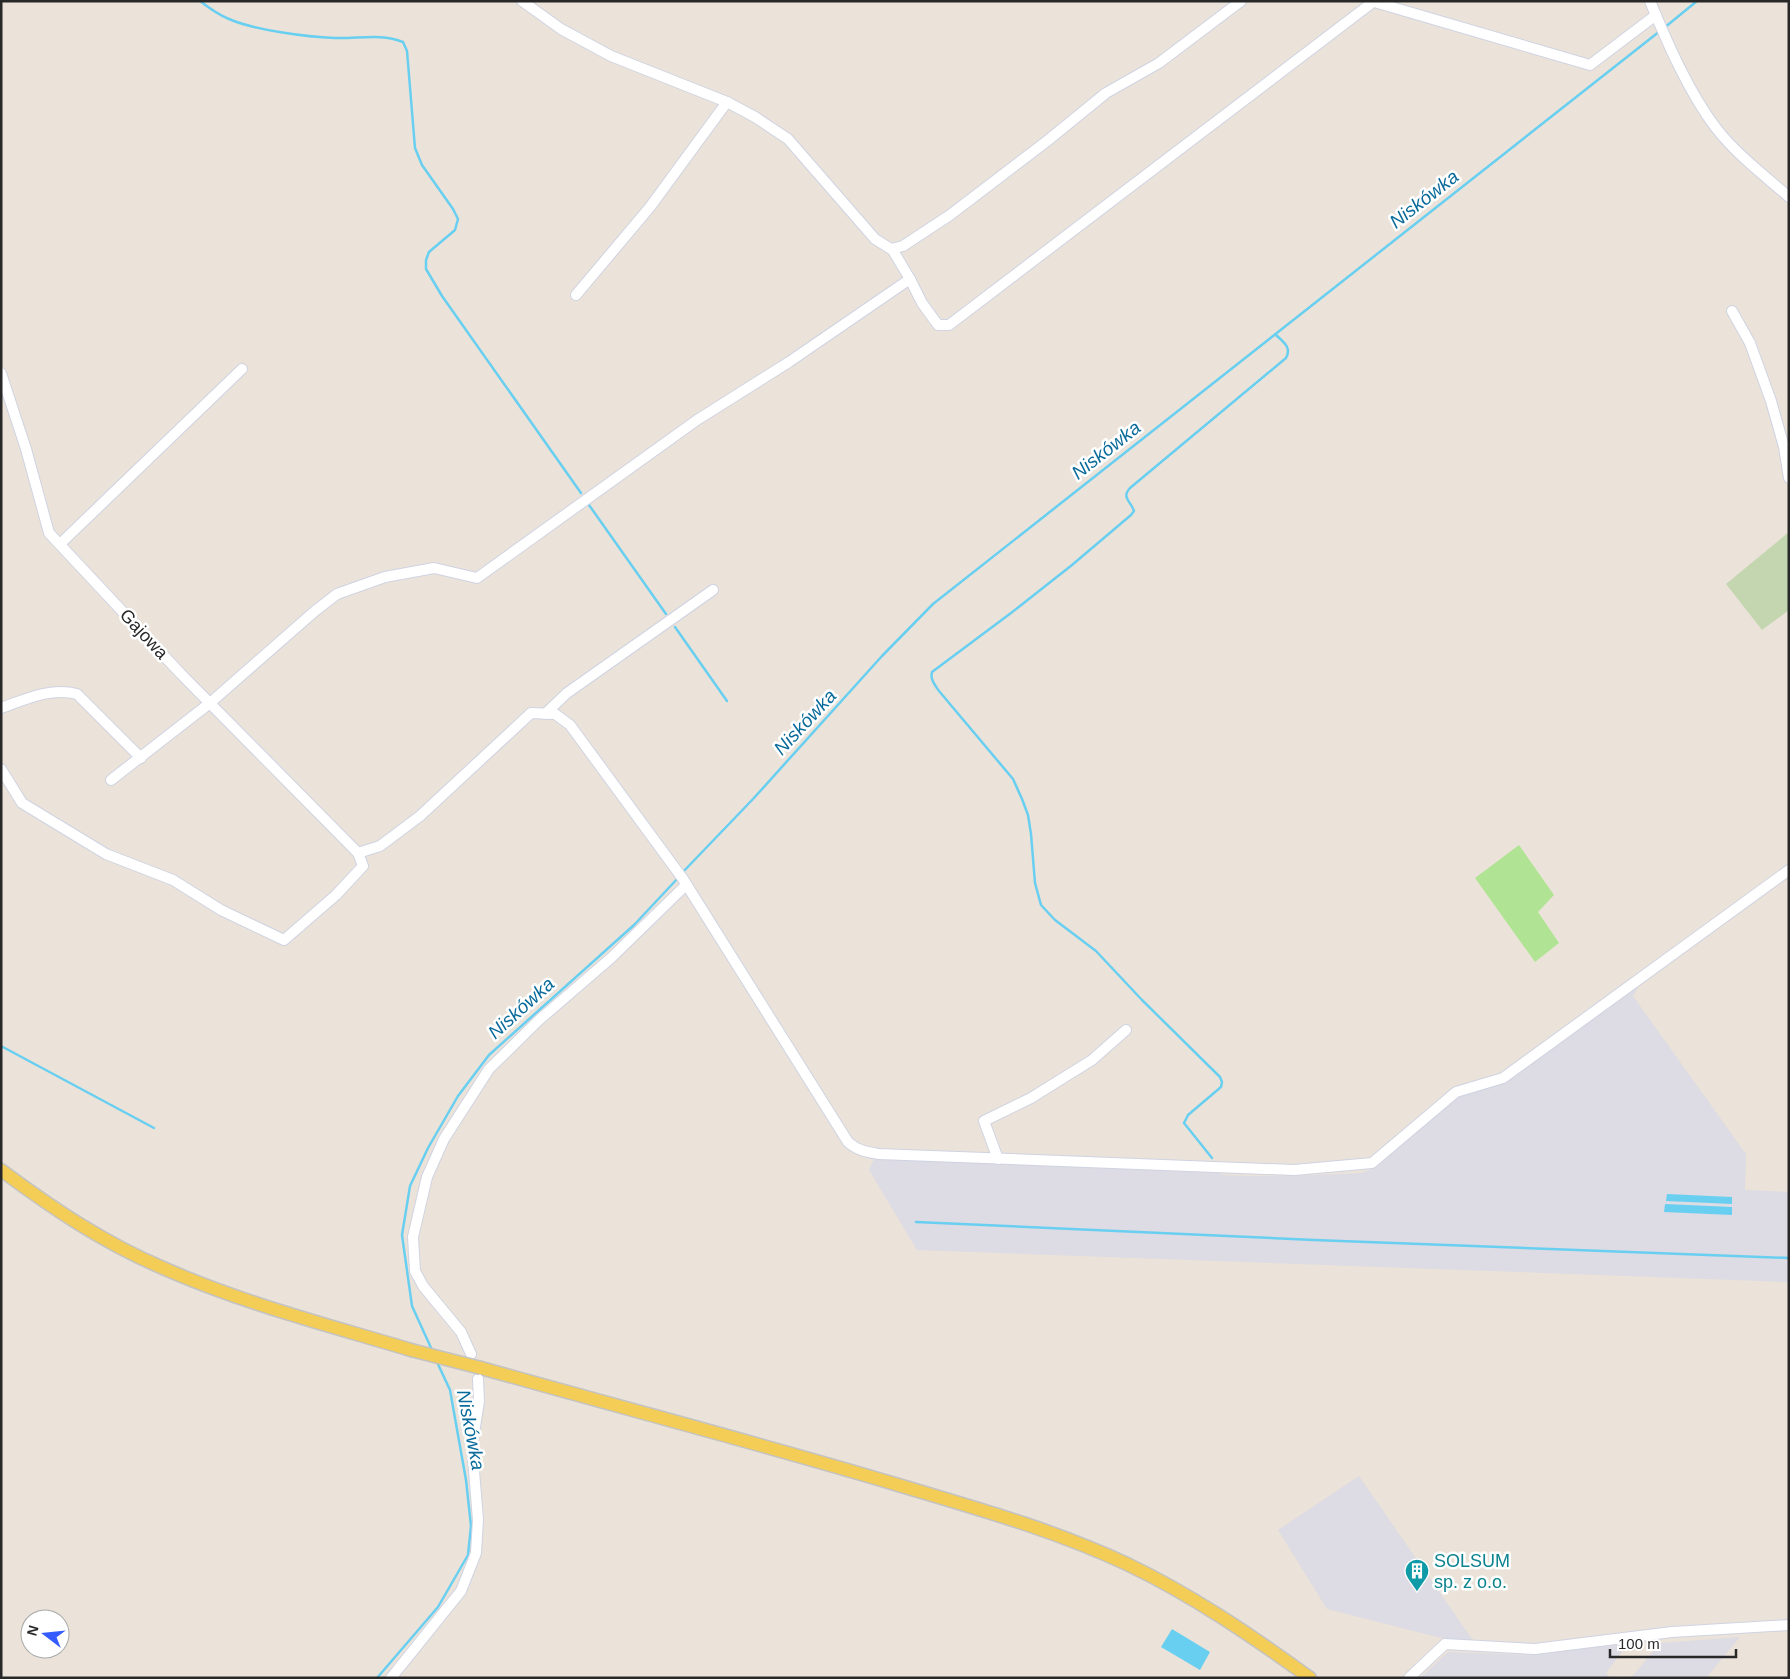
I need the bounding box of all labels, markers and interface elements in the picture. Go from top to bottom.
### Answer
water label: Niskówka [1385,166,1463,232]
water label: Niskówka [1067,417,1145,483]
street label: Gajowa [116,605,173,664]
water label: Niskówka [770,685,840,759]
water label: Niskówka [484,973,558,1043]
water label: Niskówka [453,1388,489,1472]
place label: SOLSUM sp. z o.o. [1434,1551,1510,1592]
building icon: SOLSUM sp. z o.o. [1404,1558,1430,1592]
north arrow [20,1609,70,1659]
text: N [23,1623,42,1637]
scale bar [1610,1626,1736,1658]
text: 100 m [1618,1635,1660,1652]

